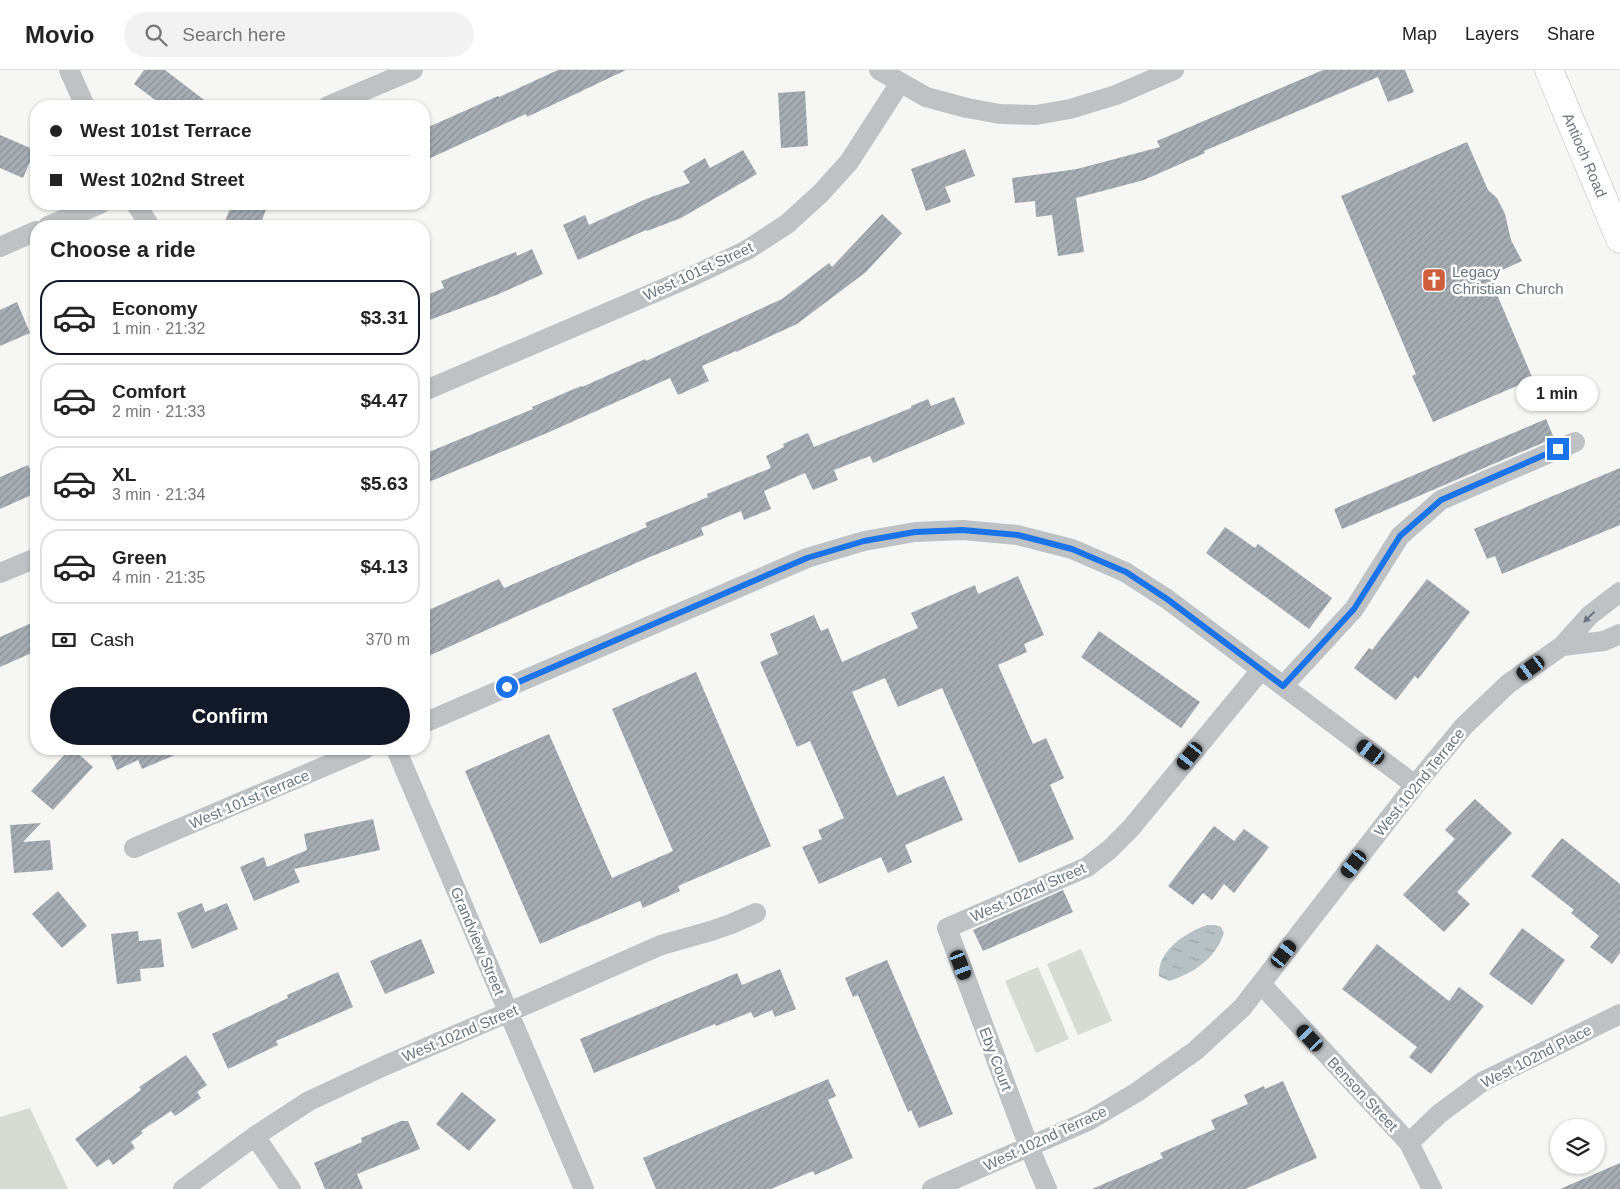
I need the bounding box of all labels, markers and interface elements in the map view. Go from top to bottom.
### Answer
search box [124,12,474,57]
text: Movio [25,21,94,48]
icon: search [142,21,170,49]
text: Search here [182,24,286,45]
text: Map [1402,24,1437,44]
text: Layers [1465,24,1519,44]
text: Share [1547,24,1595,44]
street label: Antioch Road [1560,110,1610,200]
text: West 101st Terrace [80,120,251,141]
text: West 102nd Street [80,169,244,190]
text: Choose a ride [50,237,195,262]
street label: West 101st Street [641,238,756,304]
place label: Legacy Christian Church [1452,263,1564,297]
church icon: Legacy Christian Church [1421,267,1447,293]
icon: car [52,295,97,340]
text: Economy [112,298,198,319]
text: $3.31 [360,307,408,328]
text: 1 min · 21:32 [112,320,205,337]
callout: 1 min [1517,376,1599,412]
icon: car [52,378,97,423]
text: Comfort [112,381,186,402]
text: 1 min [1536,385,1578,402]
text: $4.47 [360,390,408,411]
text: 2 min · 21:33 [112,403,205,420]
route end [1547,438,1569,460]
icon: car [52,461,97,506]
text: XL [112,464,136,485]
text: $5.63 [360,473,408,494]
text: 3 min · 21:34 [112,486,205,503]
icon: car [52,544,97,589]
text: Green [112,547,167,568]
text: $4.13 [360,556,408,577]
text: 4 min · 21:35 [112,569,205,586]
one-way arrow [1583,611,1595,623]
icon: cash [50,626,78,654]
text: Cash [90,629,134,650]
text: 370 m [366,631,410,648]
car [1514,653,1547,683]
route start [496,676,518,698]
button: Confirm [50,687,410,745]
street label: West 102nd Terrace [1370,725,1468,839]
car [1354,737,1387,767]
car [1174,740,1205,772]
street label: West 101st Terrace [186,766,312,832]
car [1338,848,1369,880]
street label: West 102nd Street [968,859,1089,925]
street label: Grandview Street [448,884,509,998]
car [1268,938,1299,970]
car [948,948,973,982]
street label: West 102nd Street [400,1001,521,1065]
street label: West 102nd Place [1478,1021,1594,1091]
car [1294,1022,1325,1054]
street label: Eby Court [976,1025,1016,1094]
street label: Benson Street [1324,1053,1402,1135]
street label: West 102nd Terrace [981,1102,1109,1174]
map controls [1550,1119,1605,1174]
button: layers [1550,1119,1605,1174]

